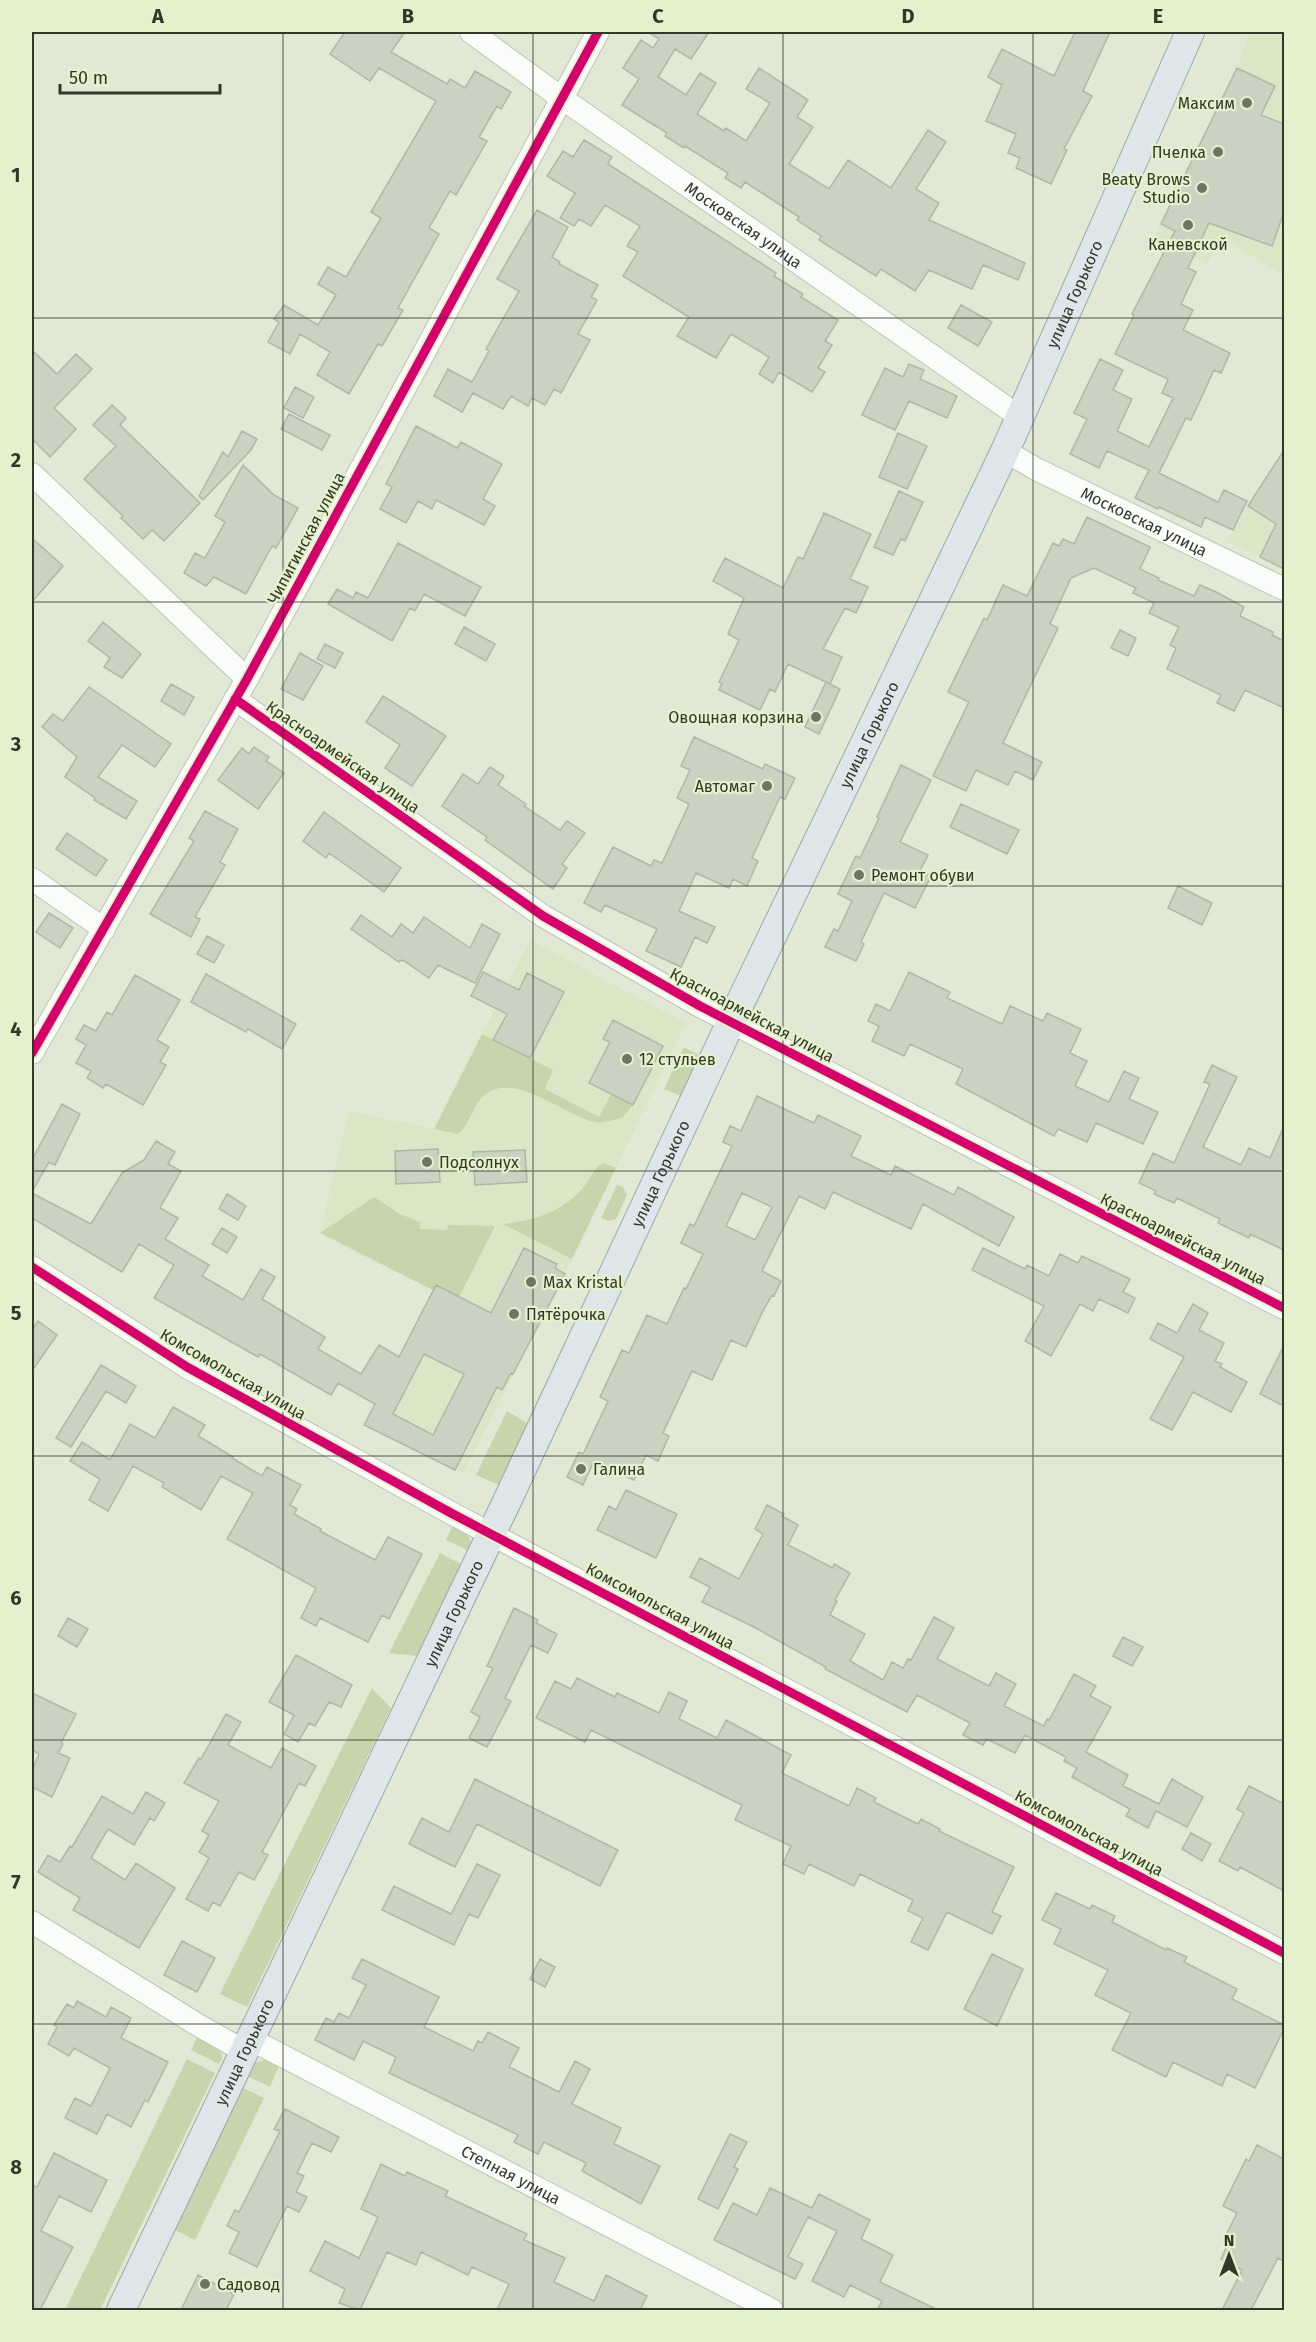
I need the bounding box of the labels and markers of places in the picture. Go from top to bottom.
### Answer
place label: Максим [1178,94,1235,113]
marker: Максим [1240,96,1254,110]
place label: Пчелка [1152,143,1206,162]
marker: Пчелка [1211,145,1225,159]
place label: Beaty Brows Studio [1101,170,1190,207]
marker: Beaty Brows Studio [1195,181,1209,195]
marker: Каневской [1181,218,1195,232]
place label: Каневской [1148,235,1228,254]
place label: Овощная корзина [668,708,804,727]
marker: Овощная корзина [809,710,823,724]
place label: Автомаг [695,777,755,796]
marker: Автомаг [760,779,774,793]
place label: Ремонт обуви [871,866,975,885]
marker: Ремонт обуви [852,868,866,882]
place label: 12 стульев [639,1050,716,1069]
marker: 12 стульев [620,1052,634,1066]
place label: Подсолнух [439,1153,519,1172]
marker: Подсолнух [420,1155,434,1169]
place label: Max Kristal [543,1273,623,1292]
marker: Max Kristal [524,1275,538,1289]
place label: Пятёрочка [526,1305,606,1324]
marker: Пятёрочка [507,1307,521,1321]
place label: Галина [593,1460,645,1479]
marker: Галина [574,1462,588,1476]
place label: Садовод [217,2275,280,2294]
marker: Садовод [198,2277,212,2291]

